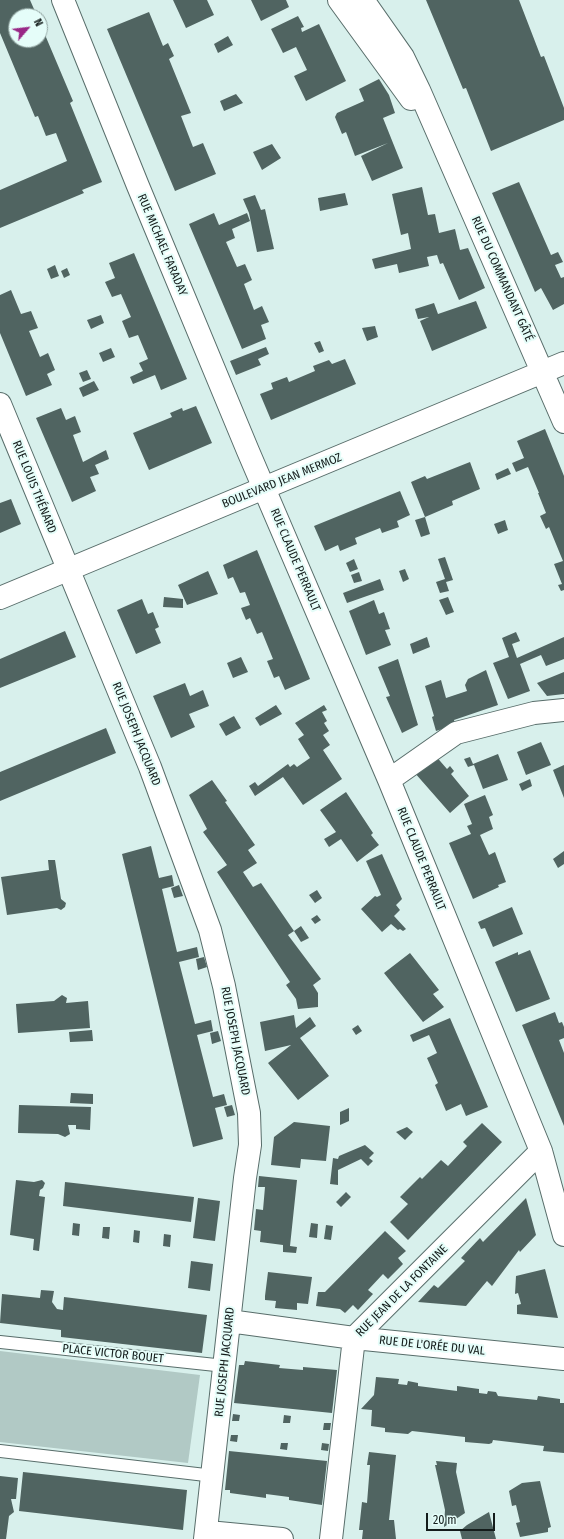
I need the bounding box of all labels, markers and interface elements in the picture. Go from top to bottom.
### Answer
north arrow [8,8,48,48]
text: N [31,17,45,29]
street label: RUE MICHAEL FARADAY [134,192,190,298]
street label: RUE DU COMMANDANT GÂTÉ [468,214,536,344]
street label: RUE LOUIS THÉNARD [9,438,59,536]
street label: BOULEVARD JEAN MERMOZ [220,450,344,512]
street label: RUE CLAUDE PERRAULT [267,506,323,614]
street label: RUE JOSEPH JACQUARD [109,680,163,788]
street label: RUE CLAUDE PERRAULT [394,805,448,913]
street label: RUE JOSEPH JACQUARD [217,985,253,1097]
street label: RUE JEAN DE LA FONTAINE [353,1242,451,1340]
street label: RUE JOSEPH JACQUARD [212,1306,238,1418]
street label: RUE DE L'ORÉE DU VAL [378,1333,486,1359]
street label: PLACE VICTOR BOUET [62,1342,164,1366]
scale bar [428,1505,497,1531]
text: 20 m [433,1513,457,1527]

